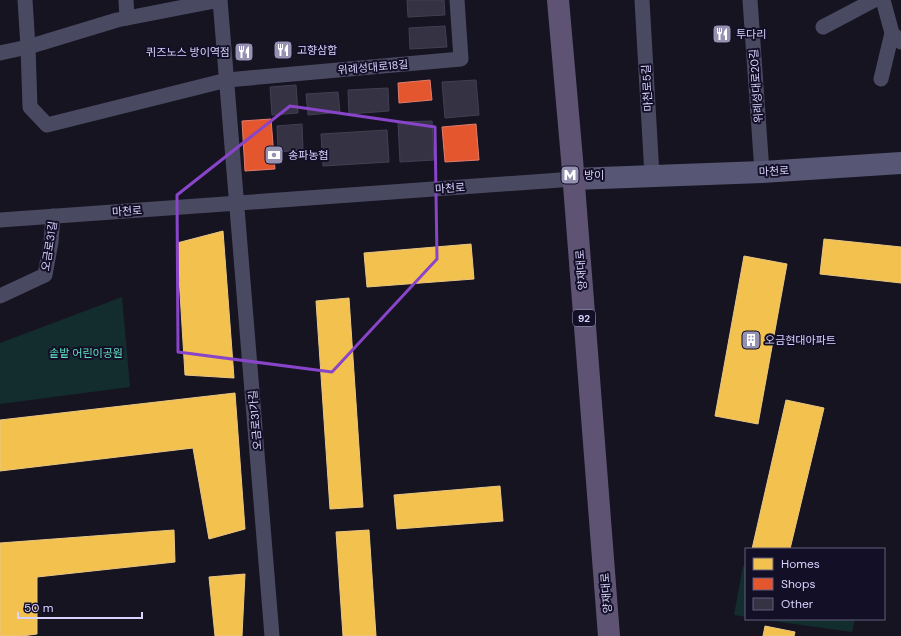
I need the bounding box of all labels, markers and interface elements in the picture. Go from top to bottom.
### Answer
restaurant icon: 투다리 [711,23,733,45]
place label: 투다리 [736,27,766,41]
restaurant icon: 고향삼합 [272,39,294,61]
restaurant icon: 퀴즈노스 방이역점 [233,41,255,63]
place label: 고향삼합 [297,43,337,57]
place label: 퀴즈노스 방이역점 [146,45,230,59]
street label: 위례성대로20길 [746,48,766,124]
street label: 위례성대로18길 [337,57,409,77]
street label: 마천로5길 [639,64,655,112]
bank icon: 송파농협 [263,144,285,166]
place label: 송파농협 [288,148,328,162]
street label: 마천로 [758,163,790,179]
metro station icon: 방이 [559,164,581,186]
place label: 방이 [584,168,604,182]
street label: 마천로 [434,180,466,196]
street label: 마천로 [111,203,143,219]
street label: 오금로31길 [38,220,60,272]
street label: 양재대로 [573,249,589,291]
road number: 92 [573,310,595,326]
building icon: 오금현대아파트 [740,329,762,351]
place label: 오금현대아파트 [765,333,836,347]
park label: 솥밭 어린이공원 [49,346,123,360]
street label: 오금로31가길 [245,389,265,451]
legend [745,548,885,620]
text: Homes [781,556,820,572]
street label: 양재대로 [598,572,614,614]
text: Shops [781,576,816,592]
scale bar [18,594,142,620]
text: Other [781,596,814,612]
text: 50 m [24,600,53,616]

